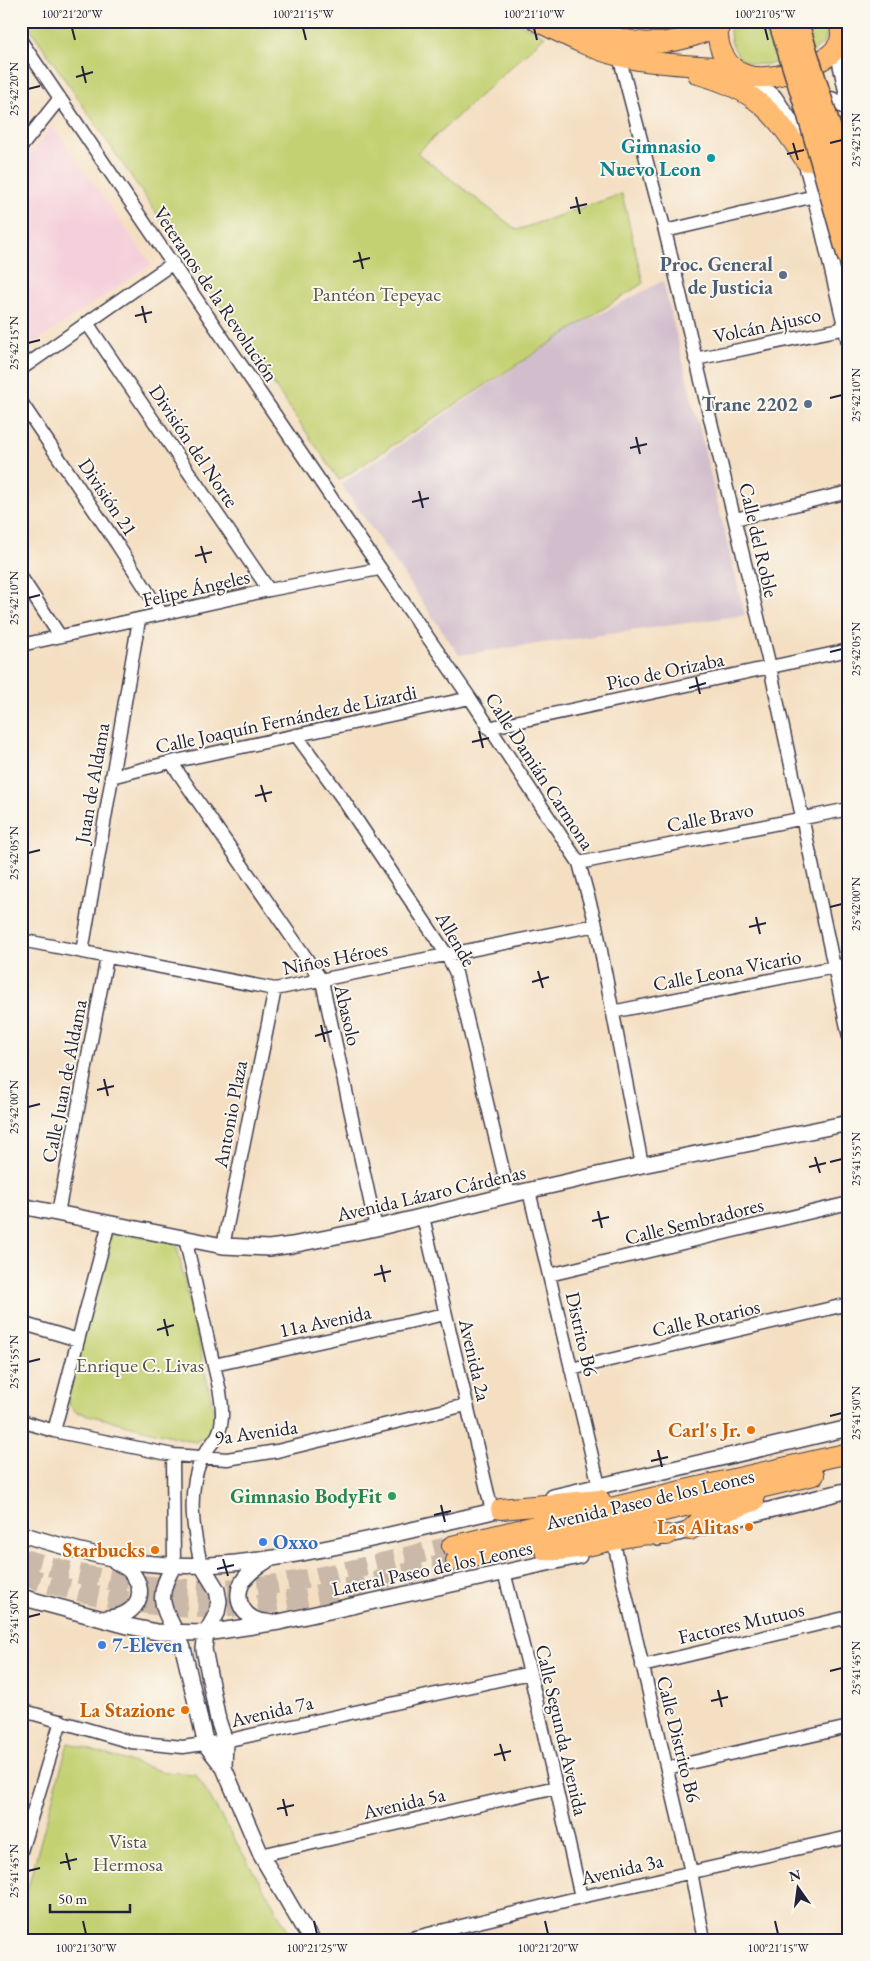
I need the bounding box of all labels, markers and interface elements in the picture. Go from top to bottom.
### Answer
text: 100°21'20"W [41,6,104,22]
text: 100°21'15"W [272,6,335,22]
text: 100°21'10"W [503,6,566,22]
text: 100°21'05"W [734,6,797,22]
text: 25°42'20"N [6,62,22,116]
text: 25°42'15"N [848,113,864,167]
place label: Gimnasio Nuevo Leon [600,133,701,182]
marker: Gimnasio Nuevo Leon [705,152,717,164]
street label: Veteranos de la Revolución [148,201,285,387]
place label: Proc. General de Justicia [660,251,773,300]
marker: Proc. General de Justicia [777,269,789,281]
park label: Pantéon Tepeyac [313,281,441,307]
street label: Volcán Ajusco [711,301,823,349]
text: 25°42'15"N [6,316,22,370]
text: 25°42'10"N [848,368,864,422]
street label: División del Norte [143,380,245,513]
place label: Trane 2202 [702,391,798,417]
marker: Trane 2202 [802,398,814,410]
street label: División 21 [72,453,144,541]
street label: Calle del Roble [733,480,785,600]
street label: Felipe Ángeles [140,563,252,613]
text: 25°42'10"N [6,571,22,625]
text: 25°42'05"N [848,622,864,676]
street label: Pico de Orizaba [604,646,726,696]
street label: Calle Joaquín Fernández de Lizardi [153,679,419,759]
street label: Calle Damián Carmona [479,687,601,855]
street label: Juan de Aldama [68,721,115,847]
street label: Calle Bravo [664,796,756,838]
text: 25°42'05"N [6,826,22,880]
text: 25°42'00"N [848,877,864,931]
street label: Allende [429,906,482,972]
street label: Niños Héroes [280,935,390,981]
street label: Calle Leona Vicario [651,943,803,997]
street label: Abasolo [328,981,368,1048]
street label: Calle Juan de Aldama [35,997,93,1165]
street label: Antonio Plaza [207,1058,253,1171]
text: 25°42'00"N [6,1080,22,1134]
text: 25°41'55"N [848,1132,864,1186]
street label: Avenida Lázaro Cárdenas [333,1159,528,1228]
street label: Calle Sembradores [622,1191,766,1251]
street label: Distrito B6 [560,1289,604,1379]
street label: Calle Rotarios [650,1293,762,1343]
street label: 11a Avenida [277,1299,373,1343]
street label: Avenida 2a [453,1315,497,1404]
text: 25°41'55"N [6,1335,22,1389]
park label: Enrique C. Livas [76,1352,204,1378]
text: 25°41'50"N [848,1386,864,1440]
street label: 9a Avenida [213,1413,299,1451]
place label: Carl's Jr. [668,1417,741,1443]
marker: Carl's Jr. [745,1424,757,1436]
street label: Avenida Paseo de los Leones [542,1462,757,1536]
place label: Gimnasio BodyFit [230,1483,382,1509]
marker: Gimnasio BodyFit [386,1490,398,1502]
place label: Las Alitas [657,1514,739,1540]
marker: Las Alitas [743,1521,755,1533]
place label: Oxxo [273,1529,318,1555]
street label: Lateral Paseo de los Leones [329,1534,535,1602]
marker: Oxxo [257,1536,269,1548]
place label: Starbucks [63,1537,145,1563]
marker: Starbucks [149,1544,161,1556]
text: 25°41'50"N [6,1590,22,1644]
street label: Factores Mutuos [675,1596,807,1650]
place label: 7-Eleven [112,1632,183,1658]
marker: 7-Eleven [96,1639,108,1651]
text: 25°41'45"N [848,1641,864,1695]
street label: Calle Segunda Avenida [530,1642,594,1818]
street label: Calle Distrito B6 [651,1673,707,1805]
street label: Avenida 7a [227,1689,316,1733]
place label: La Stazione [80,1697,175,1723]
marker: La Stazione [179,1704,191,1716]
street label: Avenida 5a [359,1781,448,1825]
park label: Vista Hermosa [93,1828,163,1877]
text: 25°41'45"N [6,1844,22,1898]
street label: Avenida 3a [577,1847,666,1891]
north arrow [772,1864,822,1914]
text: N [787,1865,803,1885]
scale bar [50,1881,130,1913]
text: 50 m [58,1889,87,1908]
text: 100°21'30"W [55,1940,118,1956]
text: 100°21'25"W [286,1940,349,1956]
text: 100°21'20"W [517,1940,580,1956]
text: 100°21'15"W [747,1940,810,1956]

